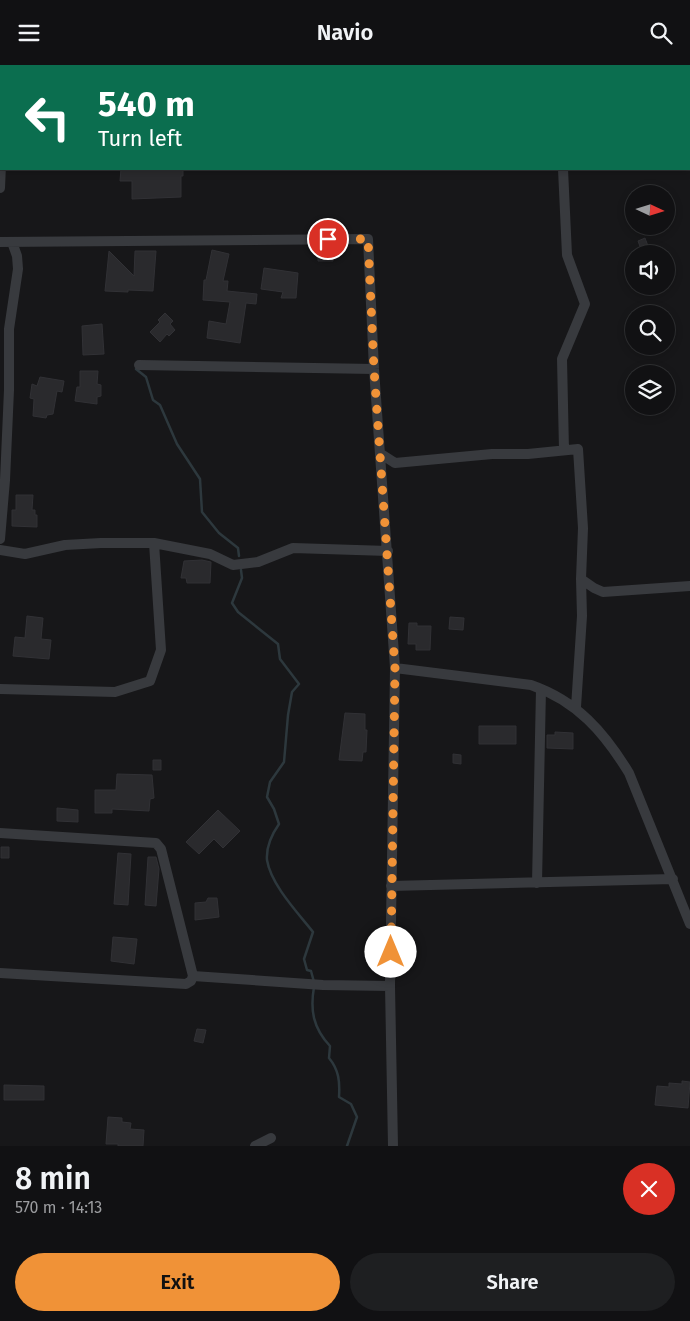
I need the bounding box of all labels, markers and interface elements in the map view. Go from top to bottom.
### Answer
icon: menu [15,19,43,47]
text: Navio [317,19,373,46]
icon: search [647,19,675,47]
text: 540 m [98,83,195,125]
icon: left [15,85,80,150]
text: Turn left [98,125,182,152]
north arrow [625,185,675,235]
map controls [625,185,675,415]
pin [307,218,349,260]
icon: arrive [314,225,342,253]
button: sound [625,245,675,295]
button: search [625,305,675,355]
button: layers [625,365,675,415]
position arrow [364,925,416,977]
text: 8 min [15,1161,91,1197]
button: close [623,1163,675,1215]
text: 570 m · 14:13 [15,1198,102,1217]
button: Exit [15,1253,340,1311]
button: Share [350,1253,675,1311]

